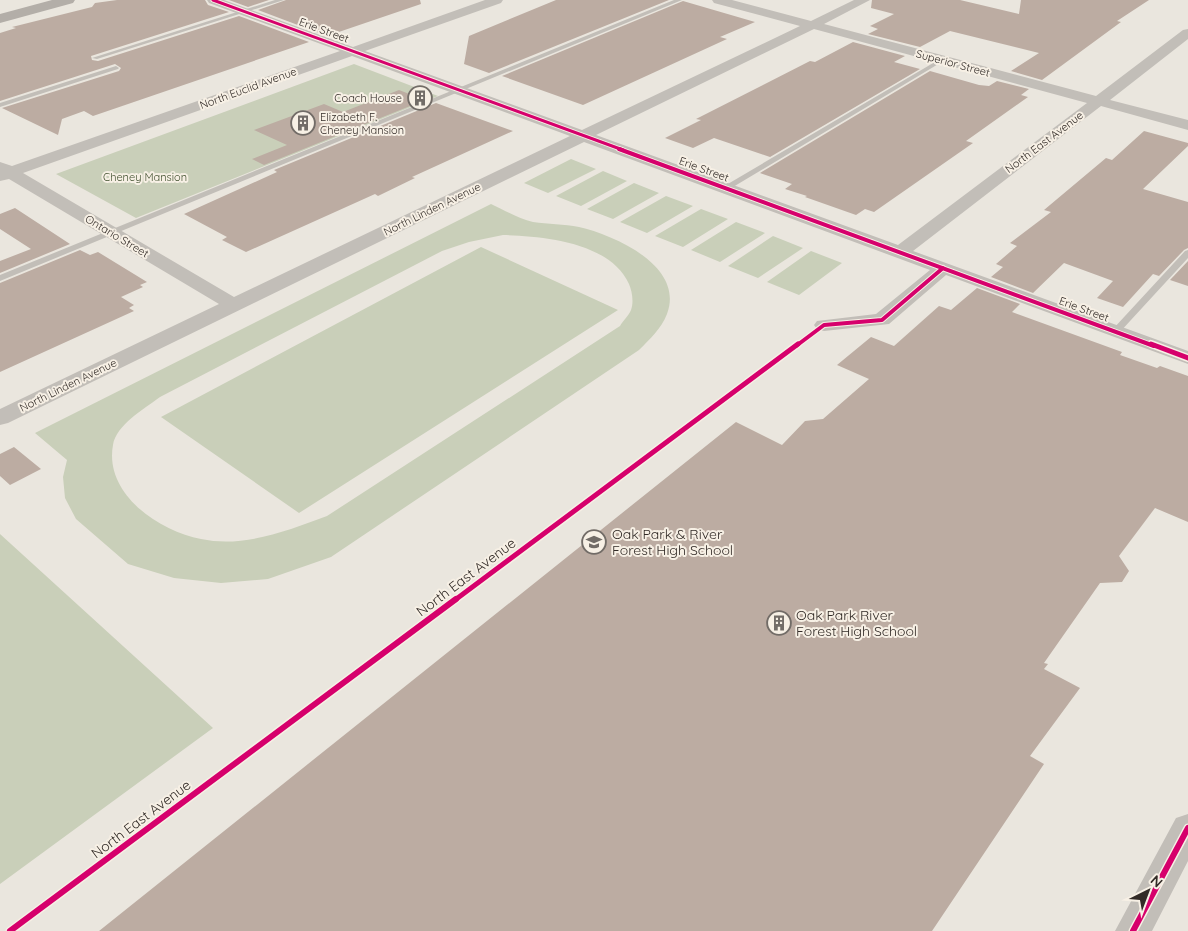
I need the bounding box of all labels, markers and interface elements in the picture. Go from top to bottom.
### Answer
street label: Erie Street [297,15,351,46]
street label: Superior Street [915,46,992,80]
street label: North Euclid Avenue [198,64,298,112]
building icon: Coach House [407,85,433,111]
place label: Coach House [334,91,402,105]
street label: North East Avenue [1002,108,1086,176]
building icon: Elizabeth F. Cheney Mansion [290,110,316,136]
place label: Elizabeth F. Cheney Mansion [320,110,404,137]
street label: Erie Street [677,154,731,185]
park label: Cheney Mansion [103,170,187,184]
street label: North Linden Avenue [381,179,483,239]
street label: Ontario Street [83,212,151,261]
street label: Erie Street [1057,294,1111,325]
street label: North Linden Avenue [17,355,119,415]
place label: Oak Park & River Forest High School [612,525,733,559]
school or university icon: Oak Park & River Forest High School [581,529,607,555]
street label: North East Avenue [413,534,519,620]
place label: Oak Park River Forest High School [796,606,917,640]
building icon: Oak Park River Forest High School [766,610,792,636]
street label: North East Avenue [88,776,194,862]
north arrow [1123,866,1173,916]
text: N [1147,871,1167,891]

